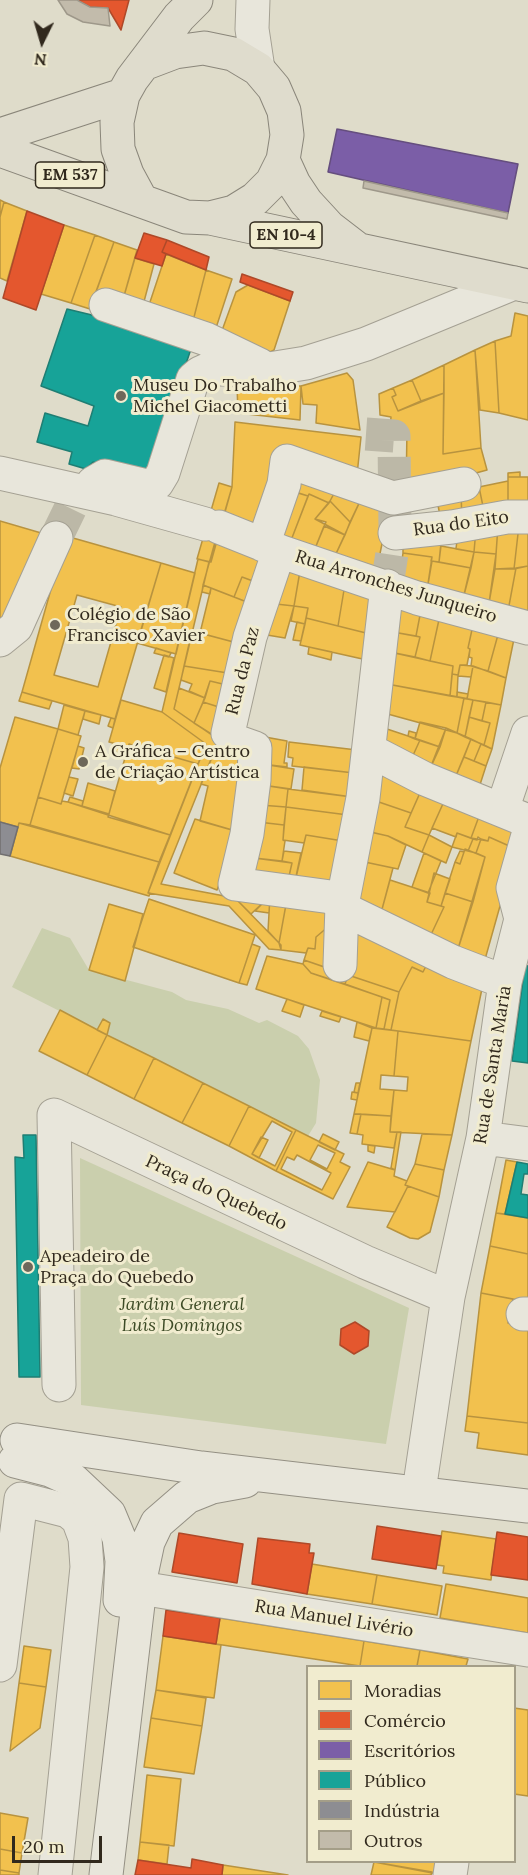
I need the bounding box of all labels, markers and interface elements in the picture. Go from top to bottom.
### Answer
north arrow [12,12,72,72]
text: N [33,49,47,70]
road number: EM 537 [36,162,104,188]
road number: EN 10-4 [250,222,322,248]
place label: Museu Do Trabalho Michel Giacometti [133,375,297,418]
marker: Museu Do Trabalho Michel Giacometti [114,389,128,403]
street label: Rua do Eito [412,507,510,541]
street label: Rua Arronches Junqueiro [292,546,500,628]
place label: Colégio de São Francisco Xavier [67,604,205,646]
marker: Colégio de São Francisco Xavier [48,618,62,632]
street label: Rua da Paz [222,625,264,717]
place label: A Gráfica – Centro de Criação Artística [95,741,259,783]
marker: A Gráfica – Centro de Criação Artística [76,755,90,769]
street label: Rua de Santa Maria [470,984,516,1146]
street label: Praça do Quebedo [142,1151,290,1235]
place label: Apeadeiro de Praça do Quebedo [40,1246,194,1288]
marker: Apeadeiro de Praça do Quebedo [21,1260,35,1274]
park label: Jardim General Luís Domingos [119,1294,245,1336]
street label: Rua Manuel Livério [253,1596,415,1642]
legend [306,1665,516,1863]
text: Moradias [364,1679,441,1702]
text: Comércio [364,1709,446,1732]
text: Escritórios [364,1739,455,1762]
text: Público [364,1769,426,1792]
text: Indústria [364,1799,440,1822]
scale bar [15,1824,105,1862]
text: Outros [364,1829,423,1852]
text: 20 m [23,1835,65,1858]

